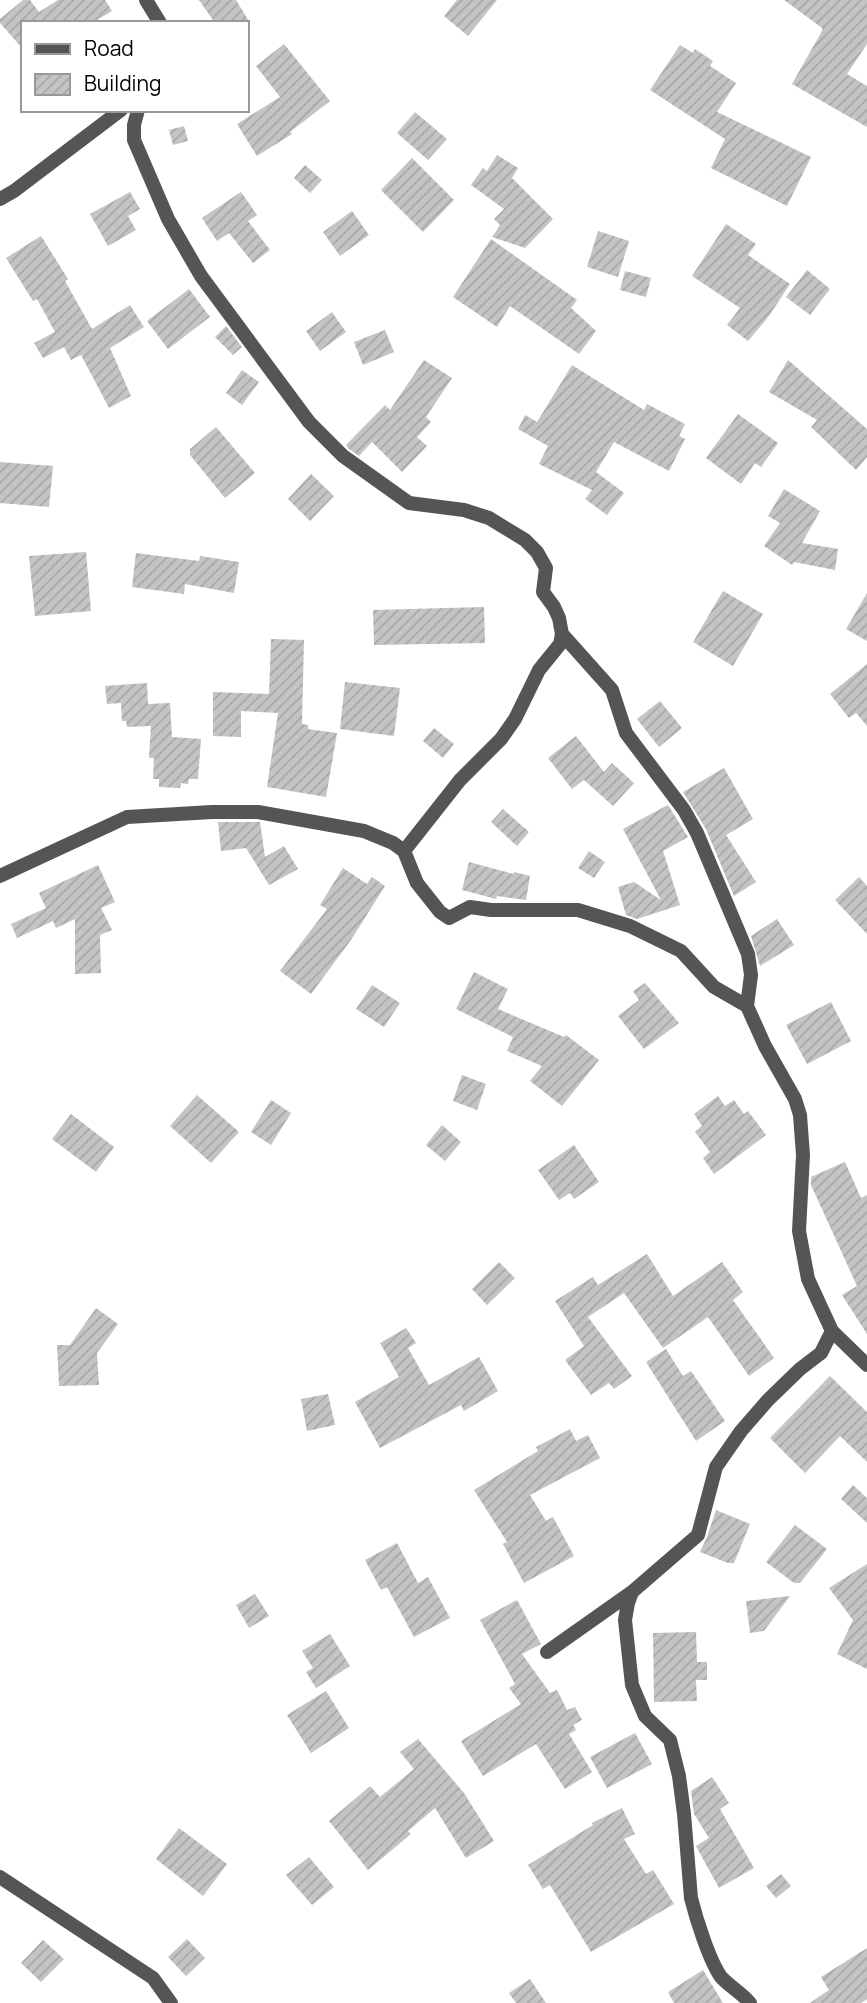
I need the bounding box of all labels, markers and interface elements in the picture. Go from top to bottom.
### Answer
legend [21,21,248,112]
text: Road [84,34,134,62]
text: Building [84,69,161,97]

